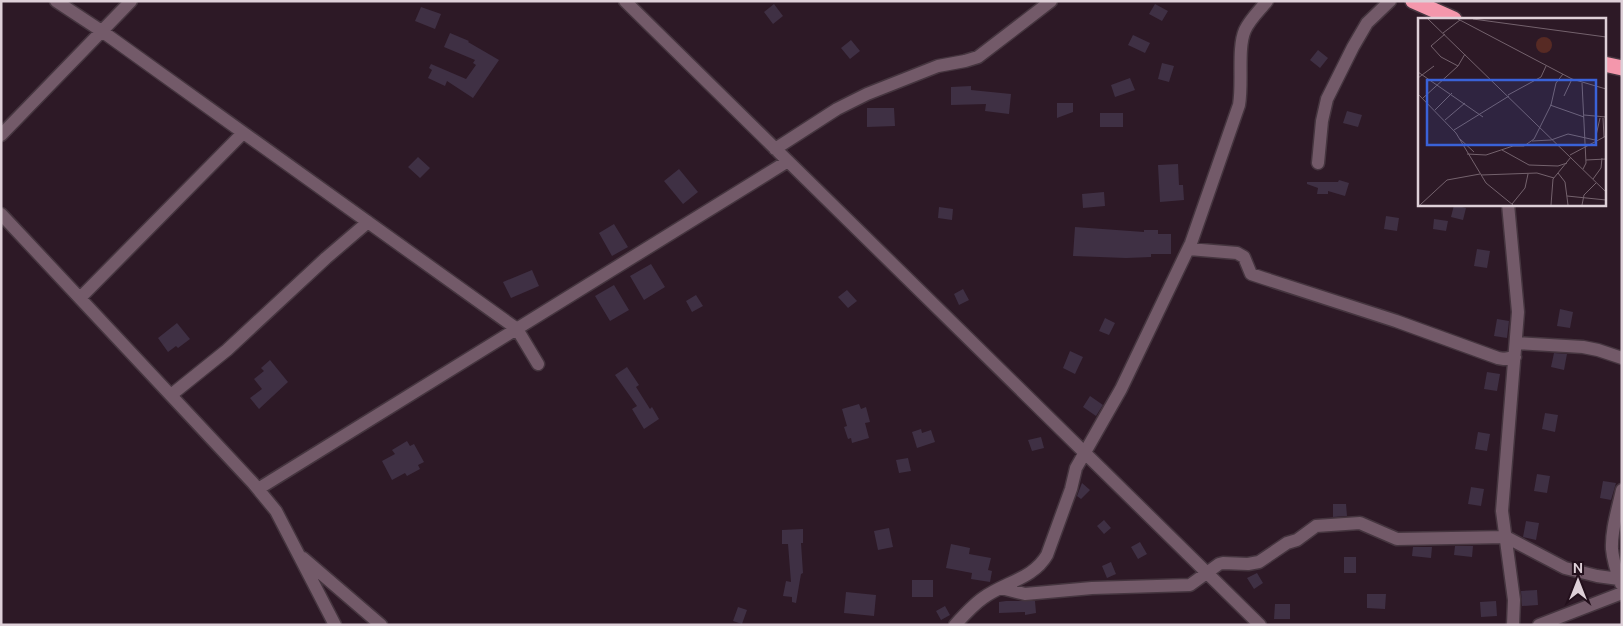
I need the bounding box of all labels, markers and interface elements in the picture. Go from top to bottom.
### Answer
inset map [1418,18,1606,205]
north arrow [1553,556,1603,606]
text: N [1573,560,1583,576]

